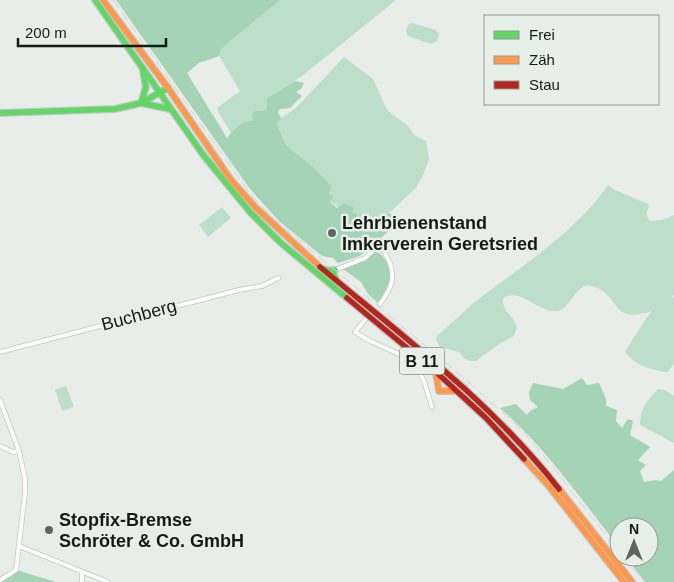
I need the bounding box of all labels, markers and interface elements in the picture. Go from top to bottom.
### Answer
scale bar [18,15,165,47]
legend [484,15,659,105]
text: 200 m [25,24,67,41]
text: Frei [529,26,555,43]
text: Zäh [529,51,555,68]
text: Stau [529,76,560,93]
place label: Lehrbienenstand Imkerverein Geretsried [342,213,538,254]
marker: Lehrbienenstand Imkerverein Geretsried [326,227,338,239]
street label: Buchberg [99,295,179,335]
road number: B 11 [400,348,444,374]
place label: Stopfix-Bremse Schröter & Co. GmbH [59,510,244,551]
north arrow [609,517,659,567]
text: N [629,521,639,537]
marker: Stopfix-Bremse Schröter & Co. GmbH [43,524,55,536]

